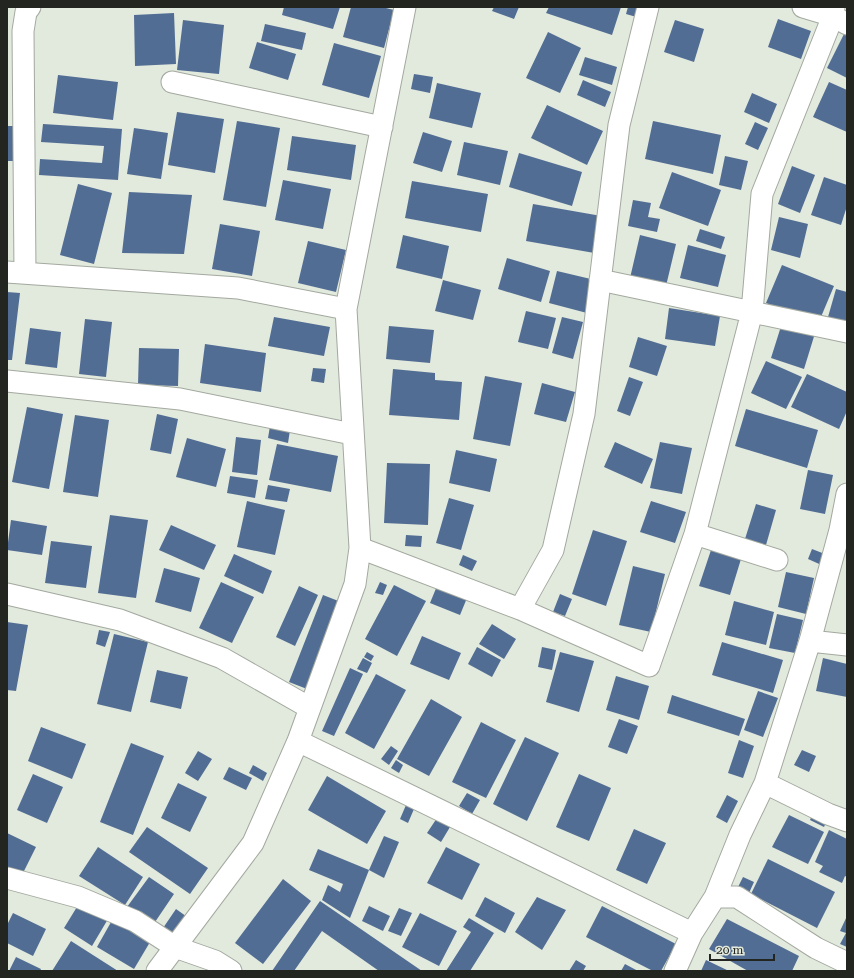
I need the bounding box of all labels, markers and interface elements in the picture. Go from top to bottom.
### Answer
scale bar [710,936,774,962]
text: 20 m [716,943,743,957]

